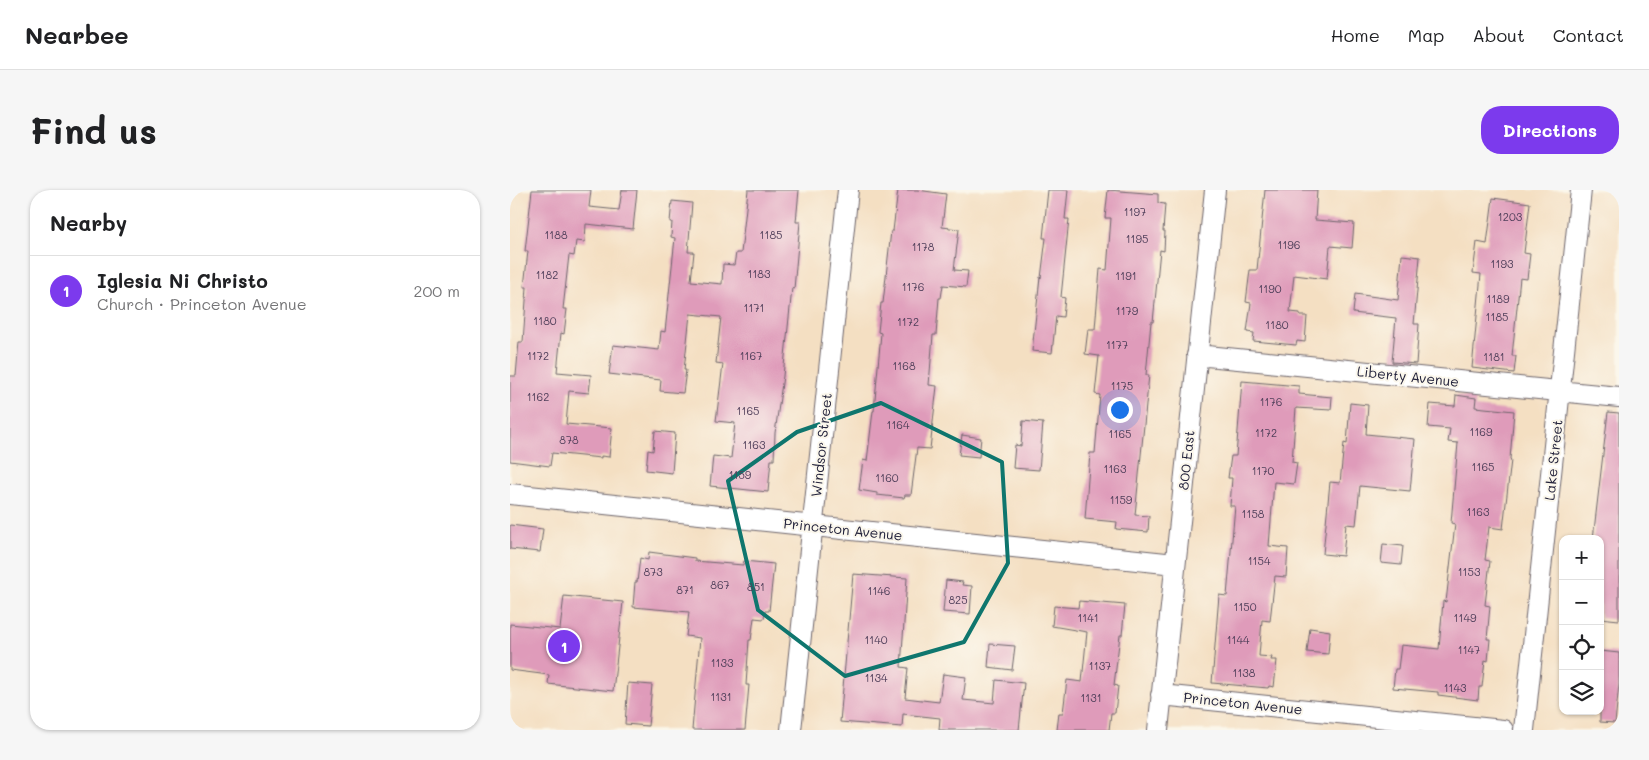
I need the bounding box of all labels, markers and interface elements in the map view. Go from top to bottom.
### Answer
text: Nearbee [25,19,129,50]
text: Home [1331,23,1380,47]
text: Map [1408,23,1444,47]
text: About [1472,23,1525,47]
text: Contact [1553,23,1624,47]
button: Directions [1481,106,1619,154]
text: Find us [30,107,157,153]
house number: 1197 [1124,204,1146,219]
text: Nearby [50,209,127,236]
house number: 1203 [1498,209,1523,224]
house number: 1188 [544,227,568,242]
house number: 1185 [760,227,782,242]
house number: 1195 [1126,231,1148,246]
house number: 1196 [1278,237,1300,252]
house number: 1178 [912,239,935,254]
house number: 1193 [1491,256,1514,271]
house number: 1183 [748,266,771,281]
house number: 1182 [536,267,558,282]
text: Iglesia Ni Christo [97,268,268,293]
house number: 1191 [1115,268,1137,283]
house number: 1176 [902,279,924,294]
text: 1 [62,280,70,301]
text: 200 m [413,280,460,301]
house number: 1190 [1258,281,1282,296]
house number: 1189 [1487,291,1510,306]
text: Church · Princeton Avenue [97,293,307,314]
house number: 1171 [744,300,764,315]
house number: 1179 [1116,303,1139,318]
house number: 1185 [1486,309,1508,324]
house number: 1180 [533,313,557,328]
house number: 1172 [897,314,919,329]
house number: 1180 [1265,317,1289,332]
house number: 1177 [1106,337,1128,352]
house number: 1172 [527,348,549,363]
house number: 1167 [740,348,762,363]
house number: 1181 [1483,349,1505,364]
house number: 1168 [892,358,916,373]
street label: Liberty Avenue [1356,361,1460,391]
house number: 1175 [1111,378,1133,393]
house number: 1162 [527,389,549,404]
street label: Windsor Street [806,392,836,498]
house number: 1176 [1260,394,1282,409]
your location [1107,397,1133,423]
house number: 1165 [737,403,759,418]
house number: 1164 [887,417,910,432]
street label: Lake Street [1539,419,1567,501]
house number: 1169 [1470,424,1493,439]
house number: 1172 [1255,425,1277,440]
house number: 1165 [1109,426,1131,441]
street label: 800 East [1173,429,1199,491]
house number: 878 [559,432,579,447]
house number: 1163 [743,437,766,452]
house number: 1165 [1472,459,1494,474]
house number: 1163 [1104,461,1127,476]
house number: 1170 [1252,463,1275,478]
house number: 1159 [729,467,752,482]
house number: 1160 [875,470,899,485]
house number: 1159 [1110,492,1133,507]
house number: 1163 [1467,504,1490,519]
house number: 1158 [1242,506,1265,521]
street label: Princeton Avenue [782,513,904,545]
map controls [1559,535,1604,715]
button: + [1559,535,1604,580]
house number: 1154 [1248,553,1271,568]
house number: 873 [643,564,663,579]
house number: 1153 [1458,564,1481,579]
house number: 867 [710,577,730,592]
house number: 851 [747,579,765,594]
button: − [1559,580,1604,625]
house number: 871 [676,582,694,597]
house number: 1146 [868,583,890,598]
house number: 825 [948,592,968,607]
house number: 1150 [1233,599,1257,614]
house number: 1141 [1077,610,1099,625]
house number: 1149 [1454,610,1477,625]
button: locate [1559,625,1604,670]
pin: 1 [548,627,580,665]
house number: 1140 [864,632,888,647]
house number: 1144 [1227,632,1250,647]
house number: 1147 [1458,642,1480,657]
house number: 1133 [711,655,734,670]
house number: 1137 [1089,658,1111,673]
house number: 1138 [1233,665,1256,680]
house number: 1134 [865,670,888,685]
button: layers [1559,670,1604,715]
house number: 1143 [1444,680,1467,695]
street label: Princeton Avenue [1182,687,1304,719]
house number: 1131 [710,689,732,704]
house number: 1131 [1080,690,1102,705]

